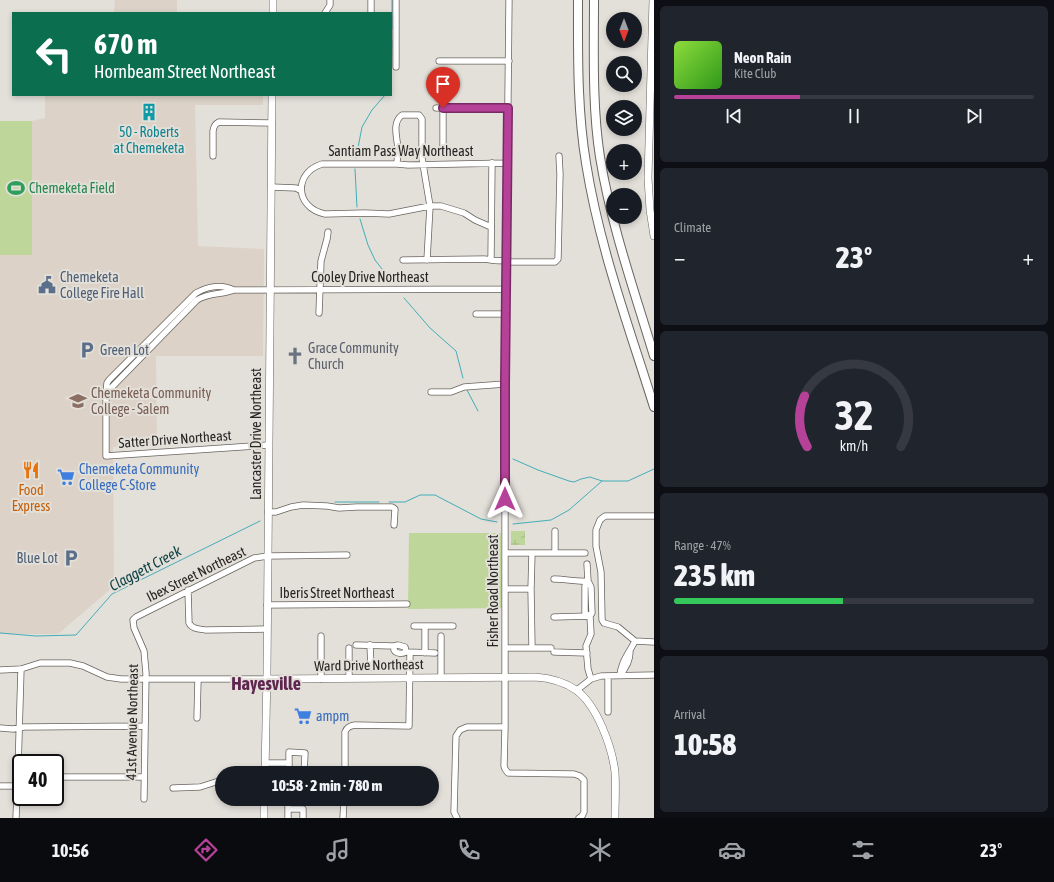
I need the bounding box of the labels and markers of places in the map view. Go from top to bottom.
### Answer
pin [426,67,460,108]
building icon: 50 - Roberts at Chemeketa [139,102,159,122]
place label: 50 - Roberts at Chemeketa [113,124,185,156]
sports icon: Chemeketa Field [6,178,26,198]
place label: Chemeketa Field [29,180,115,196]
place label: Chemeketa College Fire Hall [60,269,144,301]
public building icon: Chemeketa College Fire Hall [37,275,57,295]
parking icon: Green Lot [77,340,97,360]
place label: Grace Community Church [308,340,399,372]
place label: Green Lot [100,342,149,358]
church icon: Grace Community Church [285,346,305,366]
place label: Chemeketa Community College - Salem [91,385,211,417]
school or university icon: Chemeketa Community College - Salem [68,391,88,411]
restaurant icon: Food Express [21,460,41,480]
place label: Chemeketa Community College C-Store [79,461,199,493]
supermarket icon: Chemeketa Community College C-Store [56,467,76,487]
place label: Food Express [12,482,50,514]
parking icon: Blue Lot [61,548,81,568]
place label: Blue Lot [17,550,58,566]
supermarket icon: ampm [293,706,313,726]
place label: ampm [316,708,349,724]

